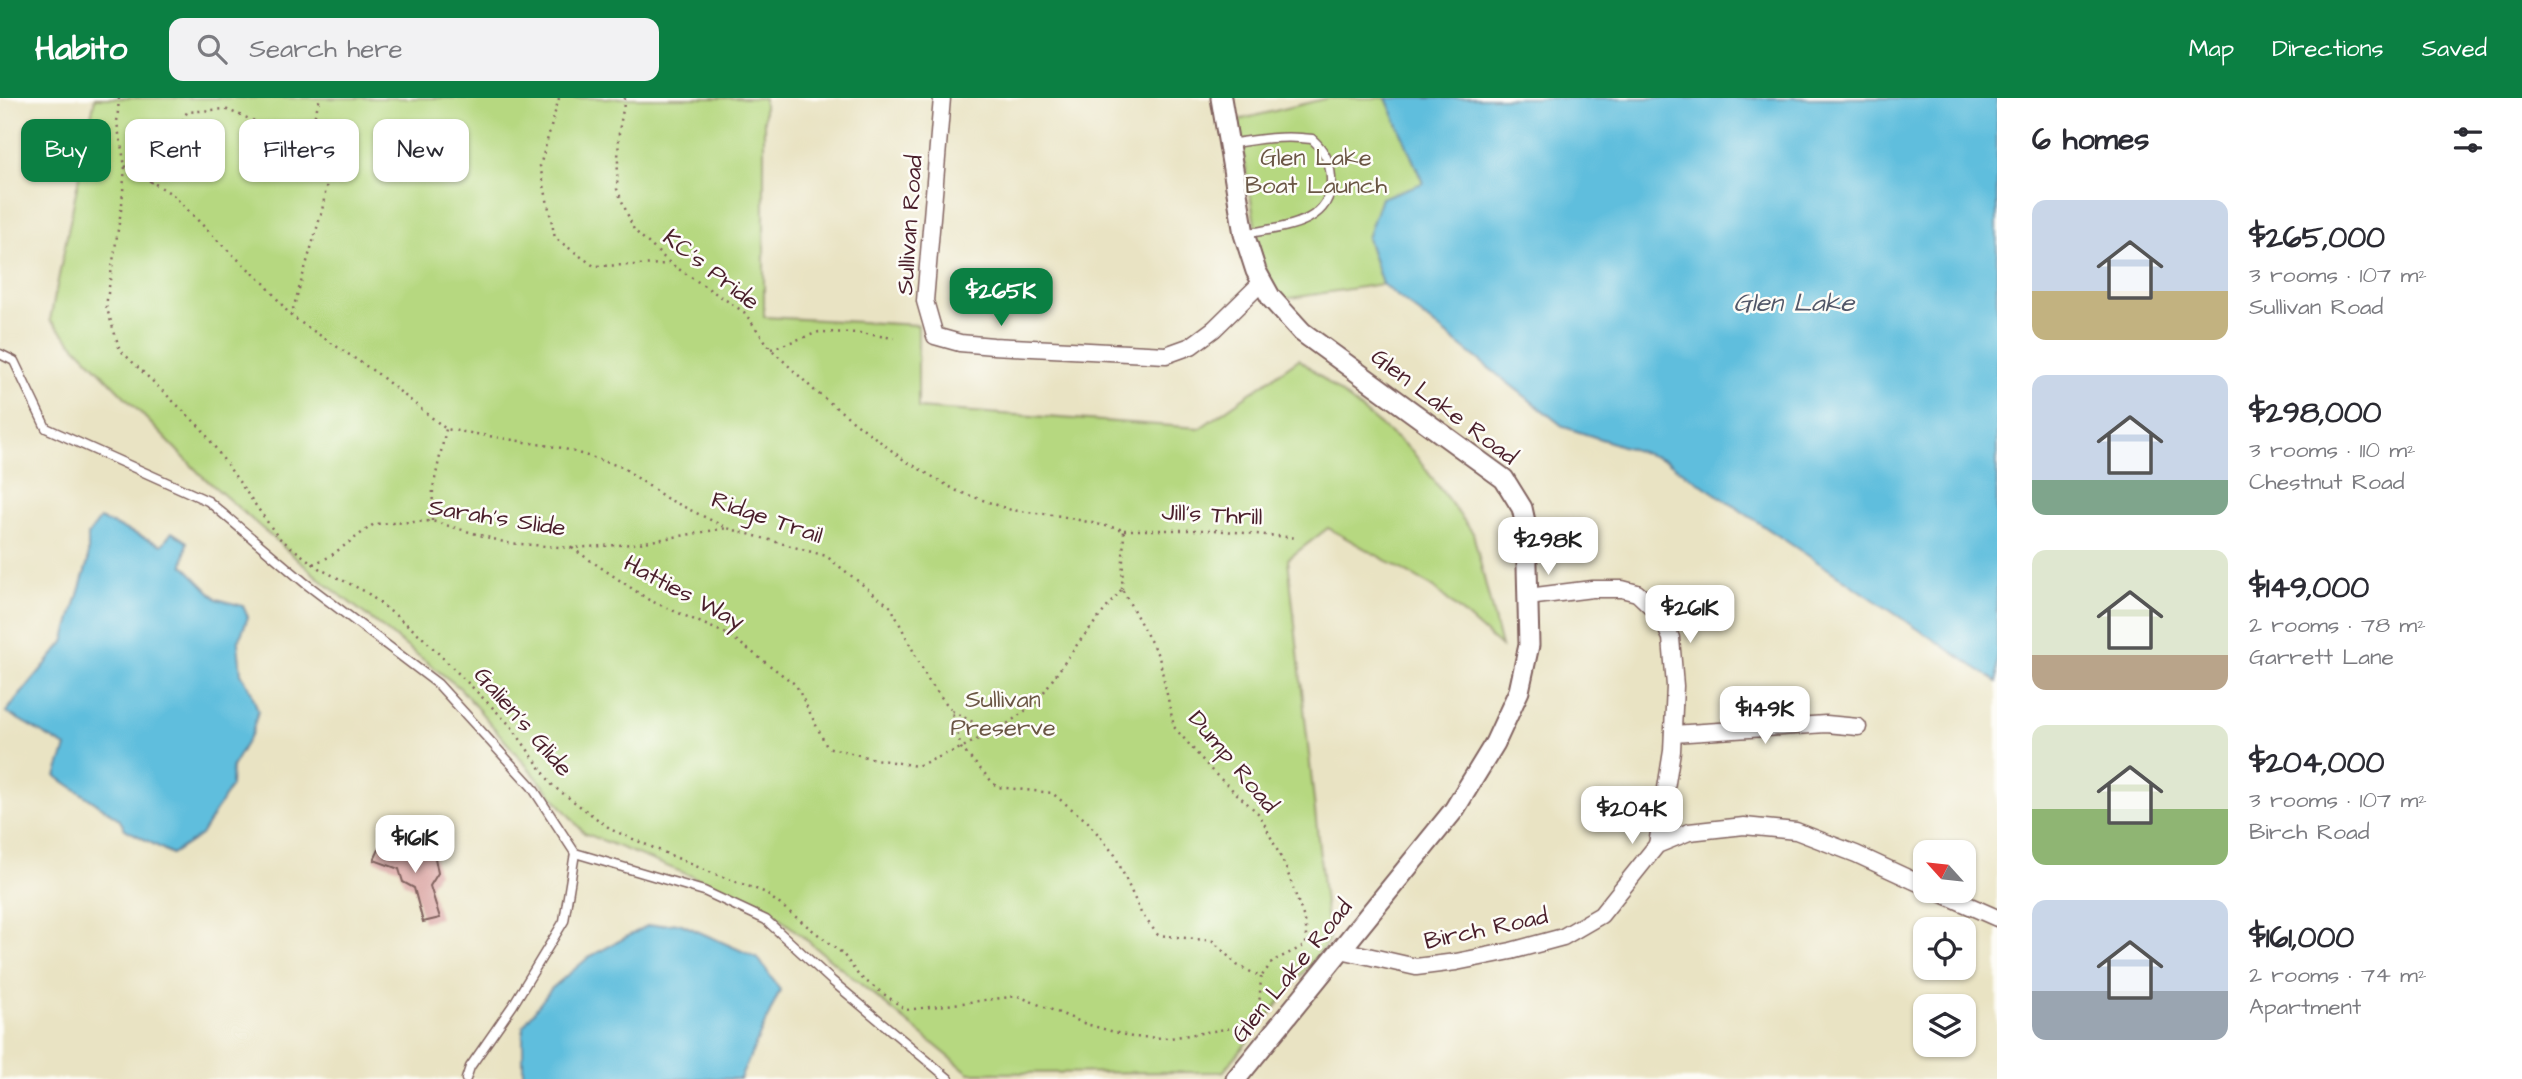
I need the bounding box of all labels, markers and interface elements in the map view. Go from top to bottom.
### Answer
search box [169,18,659,81]
text: Habito [35,26,127,72]
icon: search [193,30,231,68]
text: Search here [249,31,403,67]
text: Map [2189,32,2234,66]
text: Directions [2272,32,2384,66]
text: Saved [2422,32,2487,66]
chip: Buy [21,119,111,182]
chip: Rent [125,119,225,182]
chip: Filters [239,119,359,182]
chip: New [373,119,469,182]
text: 6 homes [2032,119,2149,161]
icon: filters [2449,121,2487,159]
park label: Glen Lake Boat Launch [1245,141,1387,203]
street label: Sullivan Road [888,154,932,296]
text: $265,000 [2249,217,2385,259]
street label: KC's Pride [655,221,767,319]
icon: home [2088,228,2172,312]
text: 3 rooms · 107 m² [2249,259,2427,291]
pin: $265K [952,268,1050,328]
text: $265K [966,275,1036,307]
water label: Glen Lake [1734,285,1856,321]
text: Sullivan Road [2249,291,2383,323]
street label: Glen Lake Road [1363,340,1525,474]
text: $298,000 [2249,392,2382,434]
icon: home [2088,403,2172,487]
text: 3 rooms · 110 m² [2249,434,2416,466]
text: Chestnut Road [2249,466,2404,498]
street label: Ridge Trail [706,483,827,554]
street label: Sarah's Slide [426,490,568,546]
street label: Jill's Thrill [1161,495,1263,535]
pin: $298K [1499,518,1597,577]
text: $298K [1514,524,1582,556]
street label: Hatties Way [617,547,750,640]
text: $149,000 [2249,567,2369,609]
icon: home [2088,578,2172,662]
pin: $261K [1641,586,1739,645]
text: $261K [1661,592,1719,624]
text: 2 rooms · 78 m² [2249,609,2426,641]
text: Garrett Lane [2249,641,2394,673]
street label: Galien's Glide [466,659,580,785]
park label: Sullivan Preserve [950,683,1056,745]
pin: $149K [1716,686,1814,746]
text: $149K [1736,693,1794,725]
street label: Dump Road [1180,703,1286,821]
text: $204,000 [2249,742,2384,784]
icon: home [2088,753,2172,837]
text: 3 rooms · 107 m² [2249,784,2427,816]
pin: $204K [1583,786,1681,846]
text: $204K [1597,793,1667,825]
pin: $161K [366,816,464,875]
text: Birch Road [2249,816,2370,848]
text: $161K [391,822,439,854]
north arrow [1913,840,1976,903]
map controls [1913,840,1976,1057]
street label: Glen Lake Road [1223,892,1361,1050]
street label: Birch Road [1421,899,1551,959]
button: locate [1913,917,1976,980]
text: $161,000 [2249,917,2354,959]
icon: home [2088,928,2172,1012]
text: 2 rooms · 74 m² [2249,959,2427,991]
text: Apartment [2249,991,2361,1023]
button: layers [1913,994,1976,1057]

